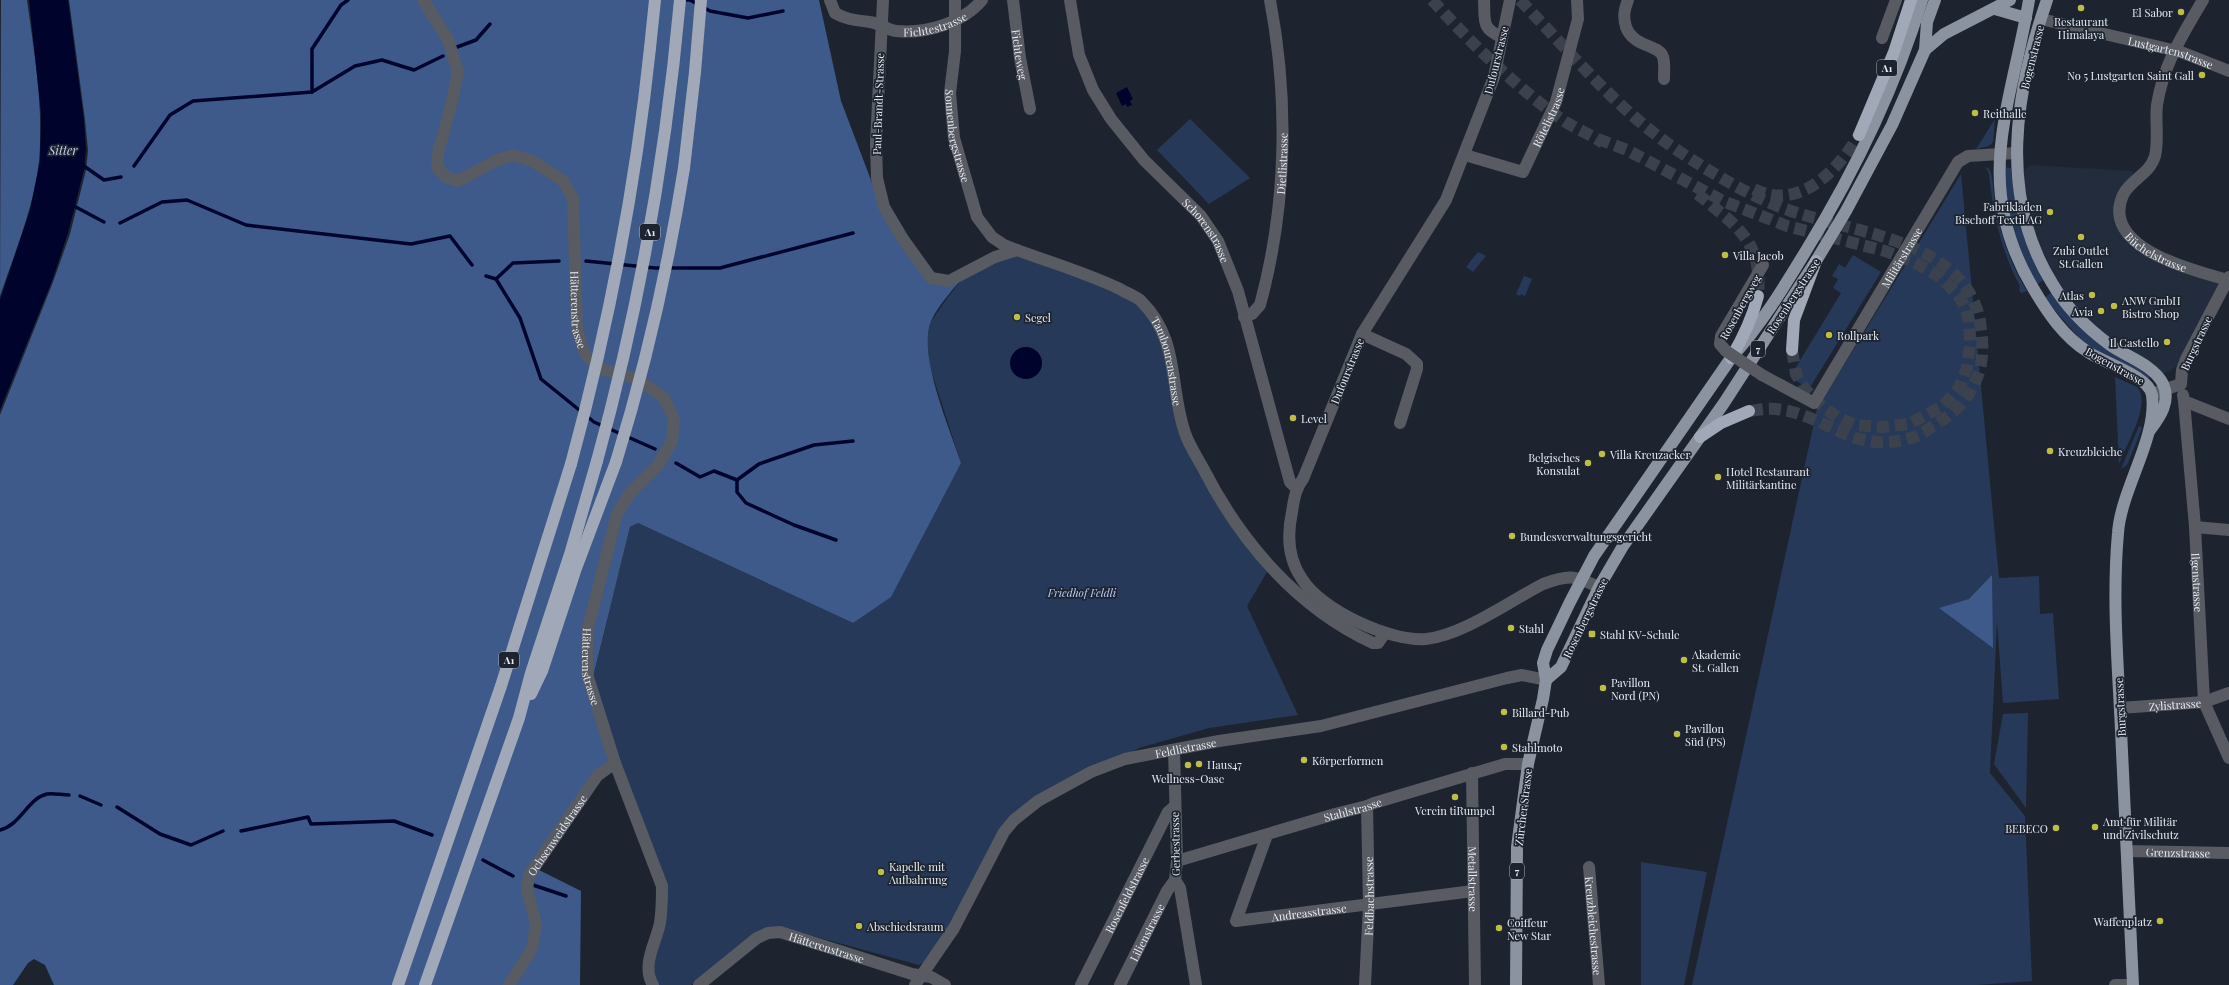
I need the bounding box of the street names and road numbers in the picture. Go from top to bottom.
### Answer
street label: Fichtestrasse [903,8,970,39]
street label: Bogenstrasse [2017,23,2047,90]
street label: Dufourstrasse [1480,24,1512,96]
street label: Fichteweg [1009,29,1032,81]
street label: Lustgartenstrasse [2127,32,2216,72]
street label: Paul-Brandt-Strasse [869,52,887,155]
road number: A1 [1877,60,1897,76]
street label: Rötelistrasse [1528,85,1567,149]
street label: Sonnenbergstrasse [942,89,974,184]
street label: Dietlistrasse [1272,132,1290,195]
street label: Schorenstrasse [1180,195,1233,265]
road number: A1 [640,224,660,240]
street label: Militärstrasse [1877,224,1925,290]
street label: Büchelstrasse [2122,229,2189,275]
street label: Rosenbergstrasse [1763,255,1823,337]
street label: Hätterenstrasse [568,271,590,351]
street label: Rosenbergweg [1716,272,1764,342]
street label: Burgstrasse [2177,313,2215,373]
street label: Tambourenstrasse [1148,314,1186,407]
street label: Dufourstrasse [1327,335,1367,406]
road number: 7 [1751,341,1765,357]
street label: Bogenstrasse [2083,344,2148,389]
street label: Ilgenstrasse [2189,552,2207,613]
street label: Rosenbergstrasse [1559,575,1611,660]
street label: Hätterenstrasse [579,628,604,707]
road number: A1 [499,652,519,668]
street label: Burgstrasse [2111,677,2129,737]
street label: Zylistrasse [2148,695,2202,713]
street label: Feldlistrasse [1154,734,1218,761]
street label: Zürcher Strasse [1511,767,1535,847]
street label: Ochsenweidstrasse [523,791,590,878]
street label: Stahlstrasse [1322,794,1384,825]
street label: Gerbestrasse [1167,811,1183,876]
street label: Grenzstrasse [2146,844,2211,860]
street label: Metallstrasse [1466,846,1481,912]
street label: Rosenfeldstrasse [1101,854,1152,935]
street label: Feldbachstrasse [1360,856,1377,936]
road number: 7 [1510,863,1524,879]
street label: Kreuzbleichestrasse [1582,876,1606,976]
street label: Lilienstrasse [1126,900,1167,964]
street label: Andreasstrasse [1270,900,1348,924]
street label: Hätterenstrasse [787,928,867,966]

